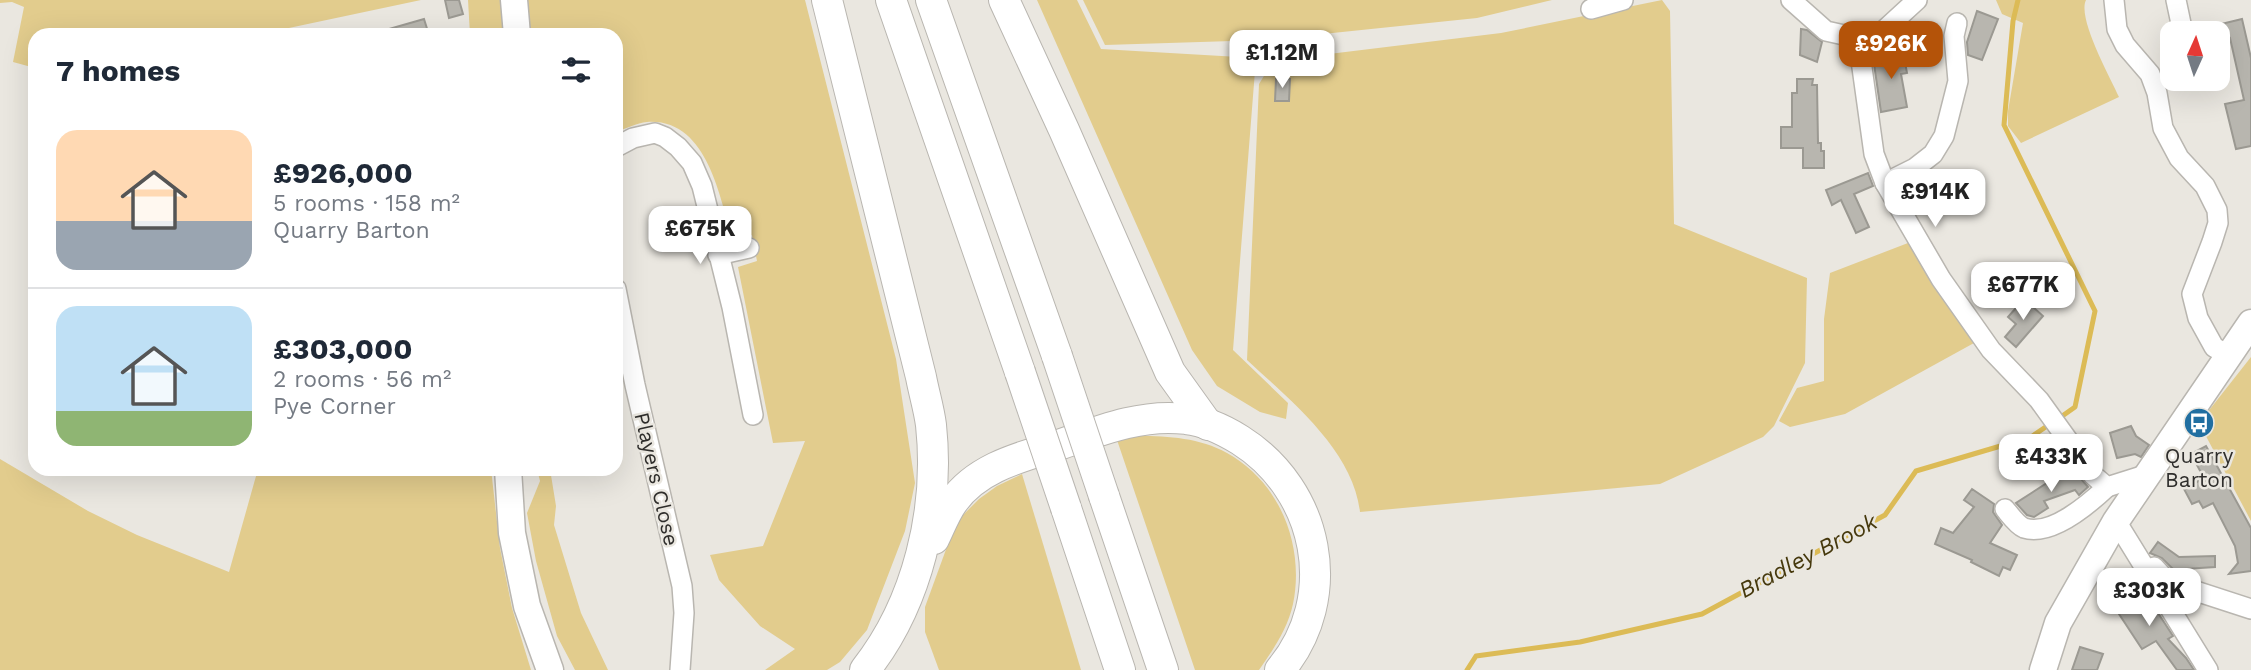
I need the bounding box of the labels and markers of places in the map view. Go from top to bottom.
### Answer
pin: £926K [1842,22,1940,81]
pin: £1.12M [1225,31,1339,90]
pin: £914K [1886,170,1984,229]
pin: £675K [651,206,749,266]
pin: £677K [1974,262,2072,322]
bus stop icon: Quarry Barton [2182,406,2216,440]
pin: £433K [2002,434,2100,494]
place label: Quarry Barton [2165,443,2233,492]
pin: £303K [2100,568,2198,628]

